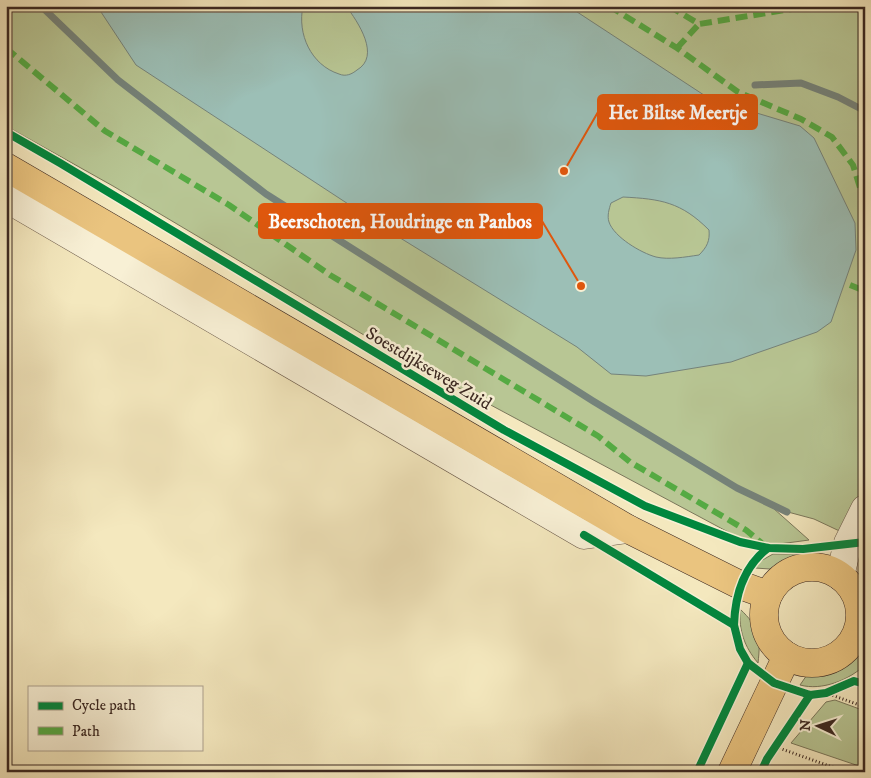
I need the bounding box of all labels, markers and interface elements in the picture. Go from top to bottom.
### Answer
callout: Het Biltse Meertje [598,95,757,129]
text: Het Biltse Meertje [609,102,748,126]
callout: Beerschoten, Houdringe en Panbos [259,204,542,238]
text: Beerschoten, Houdringe en Panbos [268,211,532,234]
street label: Soestdijkseweg Zuid [361,323,496,415]
legend [28,686,202,750]
text: Cycle path [72,696,136,715]
north arrow [794,700,844,750]
text: N [797,718,815,732]
text: Path [72,722,100,741]

